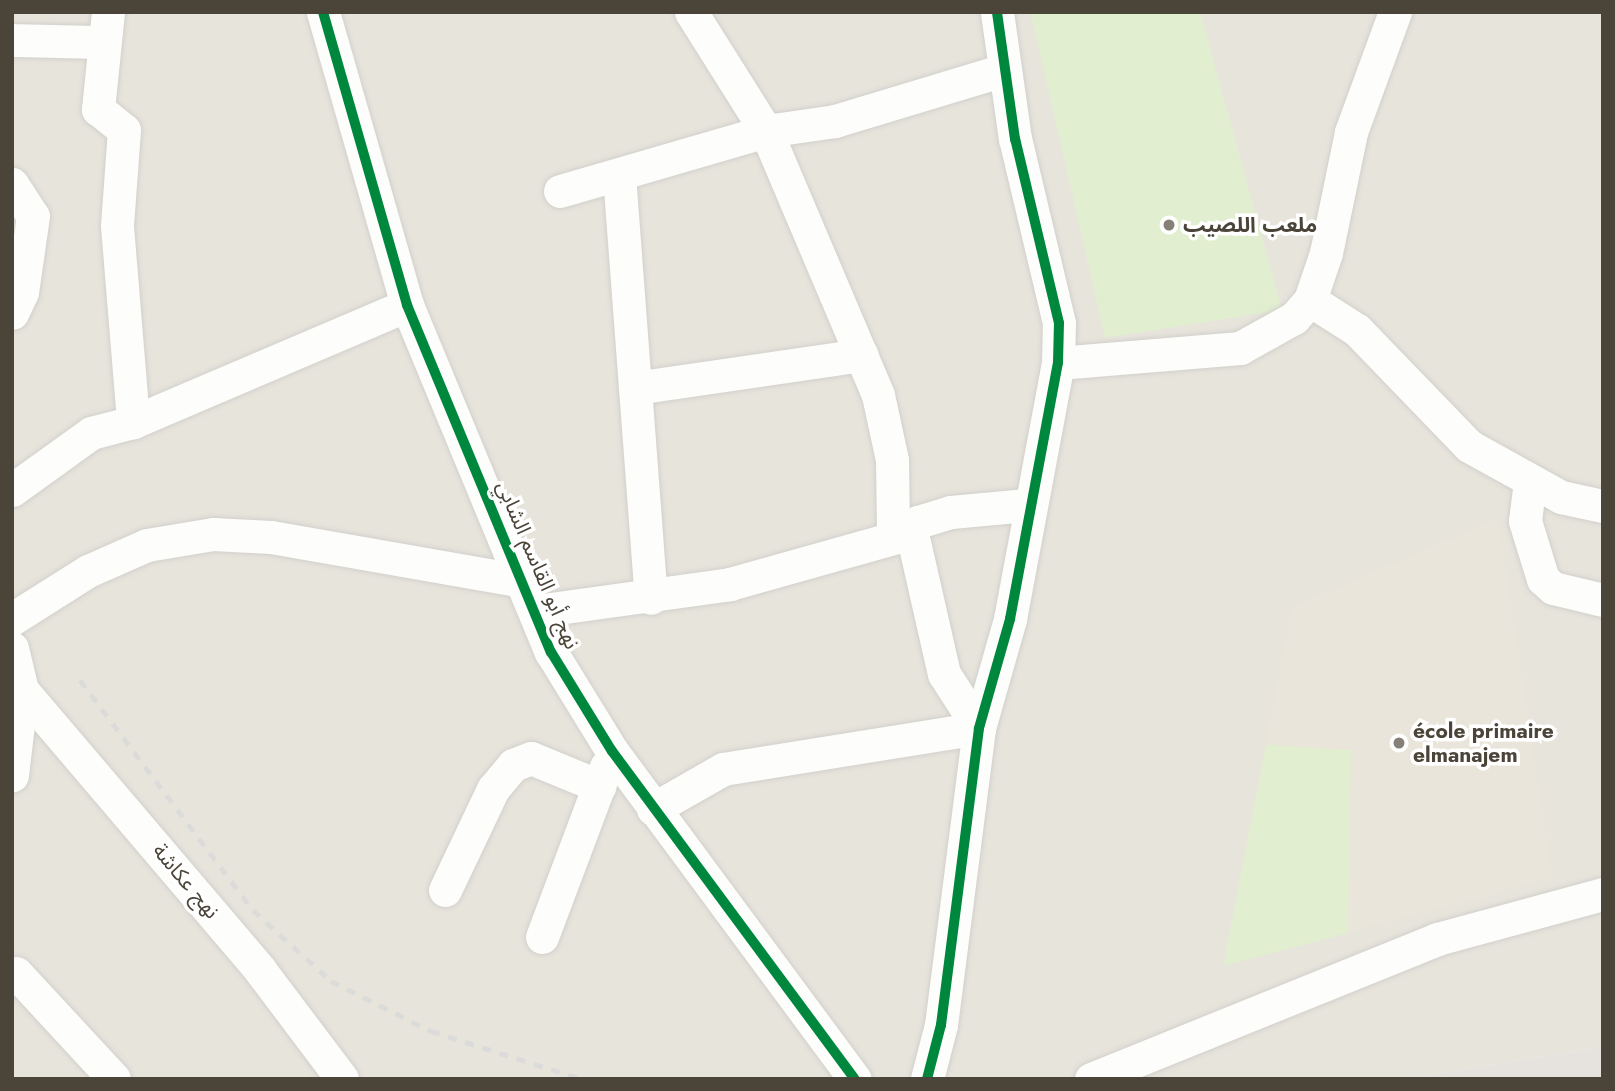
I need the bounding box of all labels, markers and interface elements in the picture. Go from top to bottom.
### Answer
place label: ملعب اللصيب [1183,212,1317,238]
marker: ملعب اللصيب [1161,217,1177,233]
street label: نهج أبو القاسم الشابي [491,477,585,653]
place label: école primaire elmanajem [1413,718,1554,768]
marker: école primaire elmanajem [1391,735,1407,751]
street label: نهج عكاشة [147,838,225,924]

